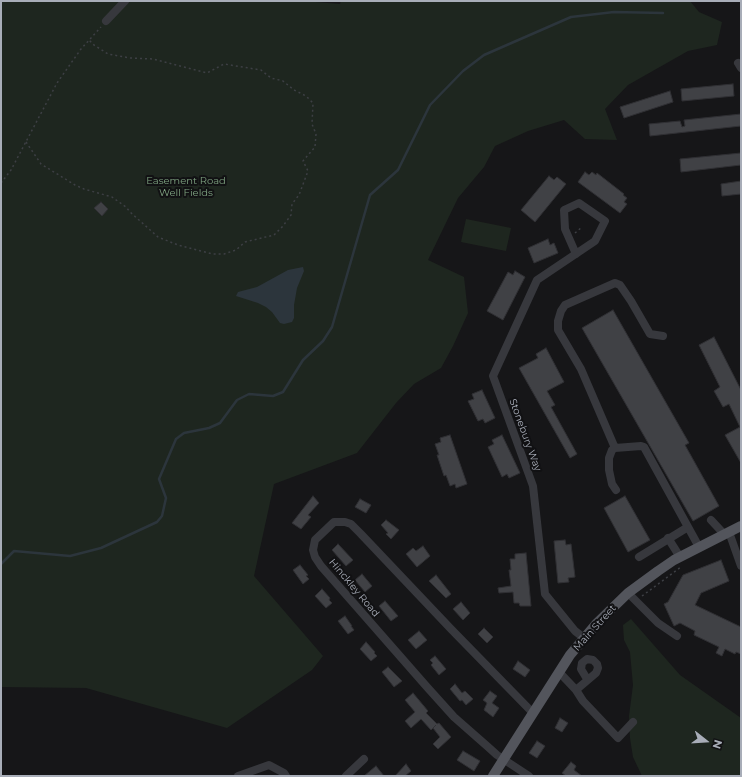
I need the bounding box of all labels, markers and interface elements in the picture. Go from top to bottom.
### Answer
park label: Easement Road Well Fields [146,175,226,198]
street label: Stonebury Way [506,397,544,473]
street label: Hinckley Road [326,557,382,619]
street label: Main Street [571,603,619,653]
north arrow [686,721,726,761]
text: N [709,738,725,751]

